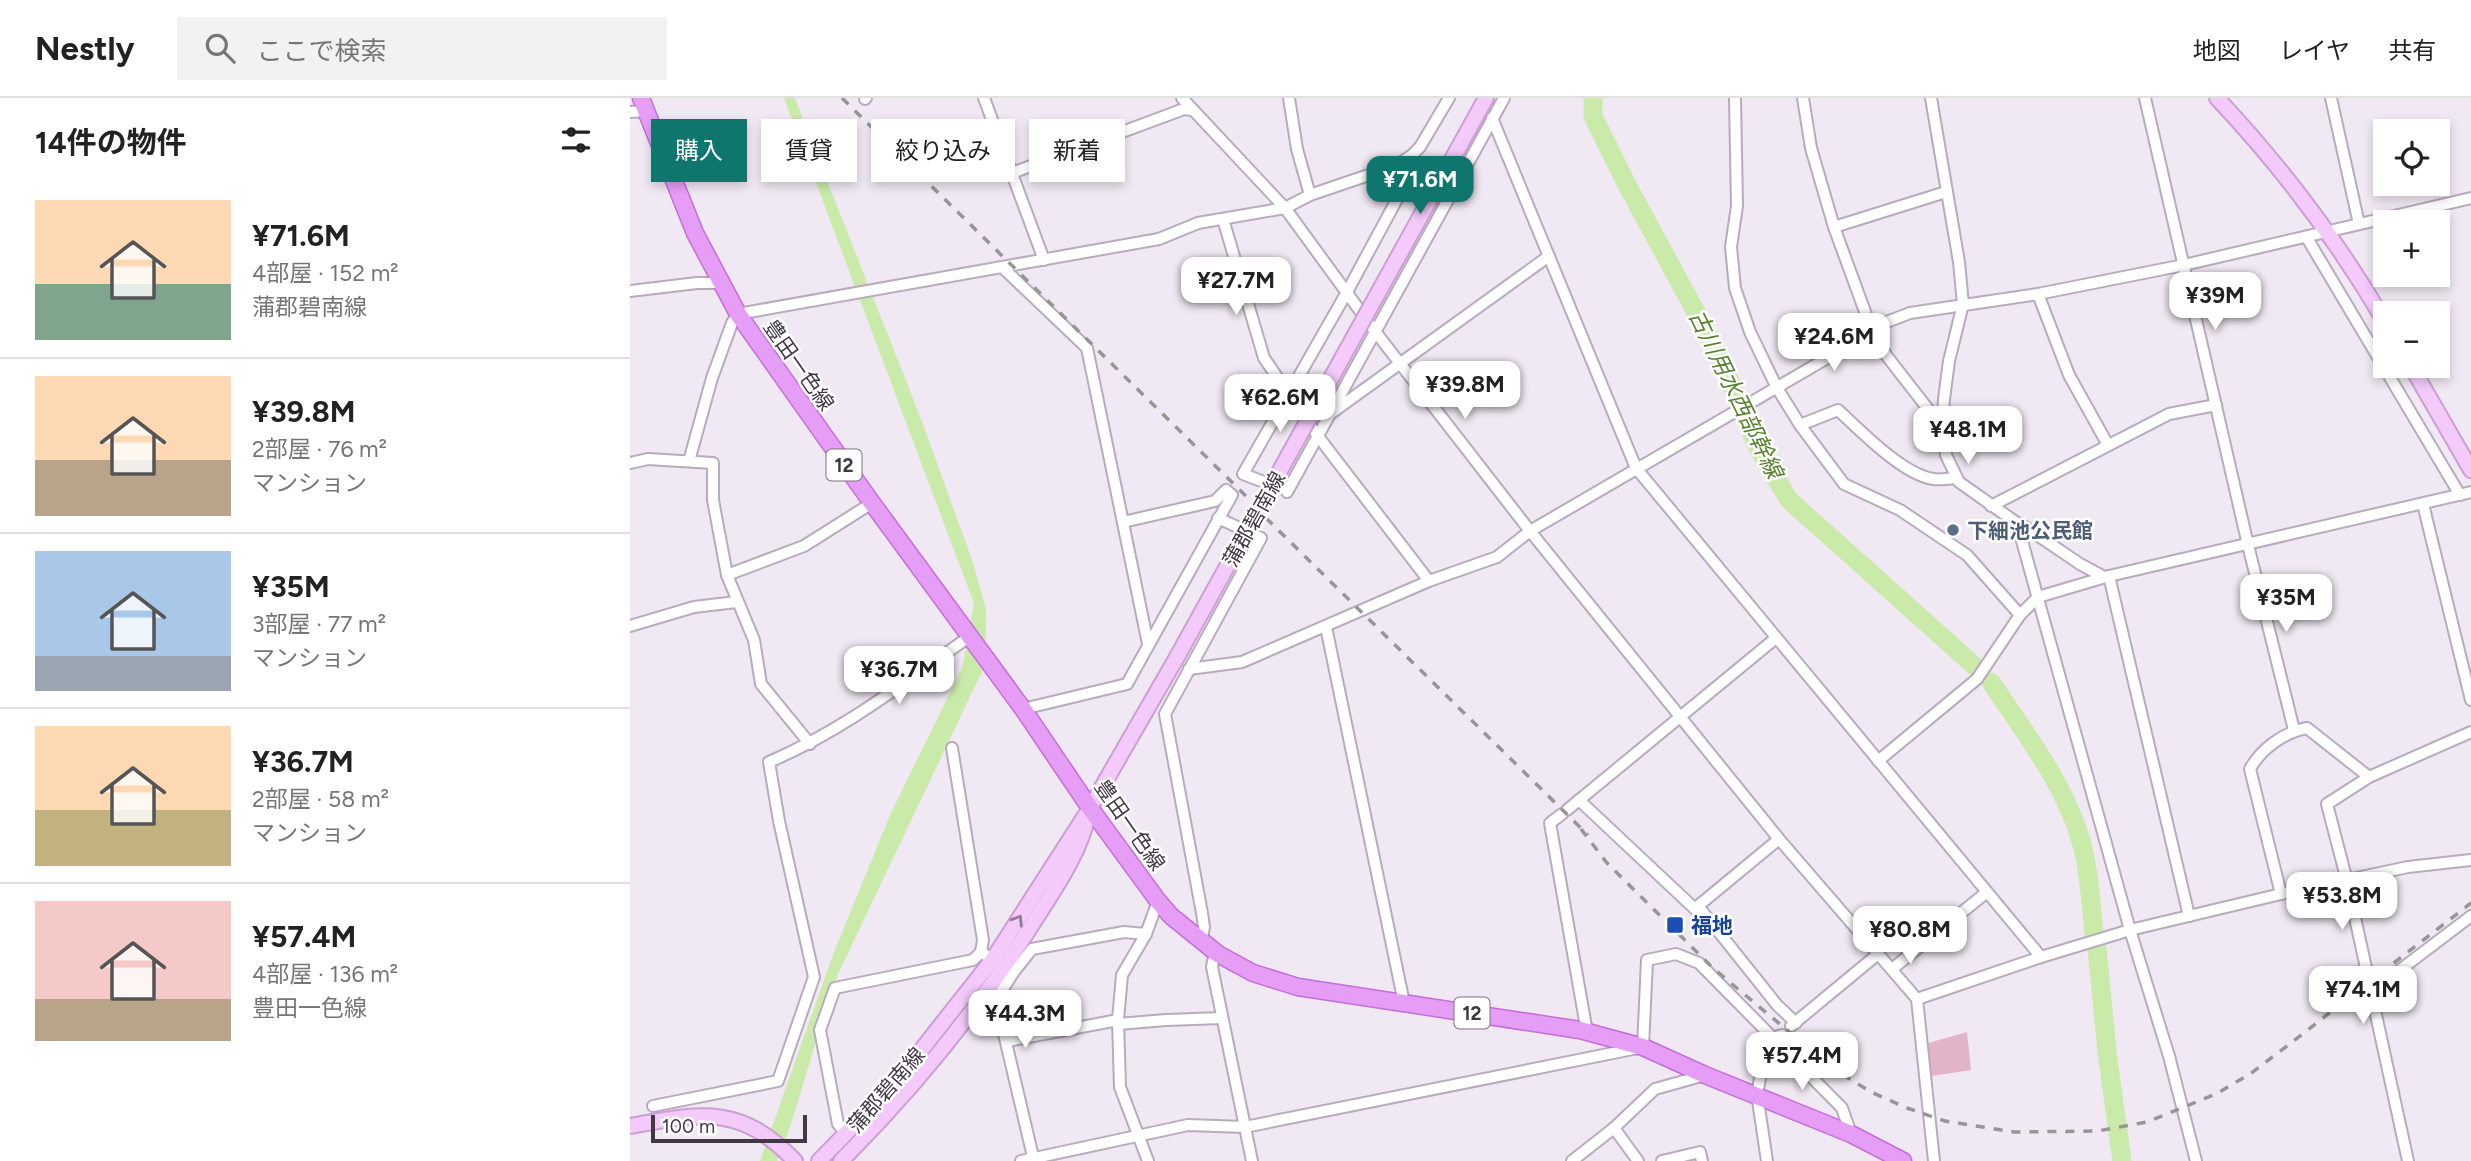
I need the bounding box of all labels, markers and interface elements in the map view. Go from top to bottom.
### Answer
search box [177,17,667,80]
text: Nestly [35,29,135,68]
icon: search [201,29,239,67]
text: ここで検索 [257,35,387,67]
text: 地図 [2193,36,2241,65]
text: レイヤ [2279,36,2350,65]
text: 共有 [2388,36,2436,65]
chip: 購入 [651,119,747,182]
chip: 賃貸 [761,119,857,182]
chip: 絞り込み [871,119,1015,182]
chip: 新着 [1029,119,1125,182]
map controls [2373,119,2450,378]
button: locate [2373,119,2450,196]
icon: filters [557,121,595,159]
text: 14件の物件 [35,124,187,161]
pin: ¥71.6M [1363,156,1477,216]
text: ¥71.6M [1383,165,1457,193]
button: + [2373,210,2450,287]
text: ¥71.6M [252,217,350,254]
icon: home [91,228,175,312]
pin: ¥27.7M [1179,258,1293,317]
text: 4部屋 · 152 m² [252,259,399,287]
text: ¥27.7M [1197,266,1275,294]
pin: ¥39M [2174,272,2256,332]
text: ¥39M [2185,281,2245,309]
text: 蒲郡碧南線 [252,293,367,321]
button: − [2373,301,2450,378]
water label: 古川用水西部幹線 [1683,305,1790,486]
pin: ¥24.6M [1777,314,1891,373]
street label: 豊田一色線 [759,315,839,415]
text: ¥24.6M [1794,322,1874,350]
pin: ¥39.8M [1408,362,1522,421]
text: ¥39.8M [1425,370,1505,398]
pin: ¥62.6M [1223,374,1337,434]
text: ¥62.6M [1240,383,1320,411]
text: ¥39.8M [252,393,355,430]
icon: home [91,404,175,488]
pin: ¥48.1M [1911,406,2025,466]
text: ¥48.1M [1929,415,2007,443]
text: 2部屋 · 76 m² [252,435,387,463]
road number: 12 [826,450,862,480]
street label: 蒲郡碧南線 [1218,467,1290,571]
text: マンション [252,469,367,497]
place label: 下細池公民館 [1967,518,2093,543]
marker: 下細池公民館 [1945,522,1961,538]
text: ¥35M [252,568,330,605]
pin: ¥35M [2245,574,2327,634]
icon: home [91,579,175,663]
text: ¥35M [2256,583,2316,611]
text: 3部屋 · 77 m² [252,610,386,638]
text: マンション [252,644,367,672]
pin: ¥36.7M [842,646,956,706]
text: ¥36.7M [860,655,938,683]
text: ¥36.7M [252,743,354,780]
icon: home [91,754,175,838]
street label: 豊田一色線 [1090,775,1170,875]
text: 2部屋 · 58 m² [252,785,389,813]
text: マンション [252,819,367,847]
pin: ¥53.8M [2285,872,2399,932]
text: ¥53.8M [2302,881,2382,909]
pin: ¥80.8M [1853,906,1967,966]
place label: 福地 [1691,913,1733,938]
one-way arrow [1009,914,1022,927]
marker: 福地 [1665,915,1685,935]
text: ¥80.8M [1869,915,1951,943]
text: ¥57.4M [252,918,356,955]
icon: home [91,929,175,1013]
text: 4部屋 · 136 m² [252,960,398,988]
pin: ¥74.1M [2306,967,2420,1026]
text: ¥74.1M [2325,975,2401,1003]
pin: ¥44.3M [968,990,1082,1050]
text: 豊田一色線 [252,994,367,1022]
road number: 12 [1454,998,1490,1029]
text: ¥44.3M [984,999,1066,1027]
pin: ¥57.4M [1745,1032,1859,1092]
text: ¥57.4M [1762,1041,1842,1069]
street label: 蒲郡碧南線 [842,1042,930,1138]
scale bar [651,1112,807,1144]
text: 100 m [662,1115,715,1138]

